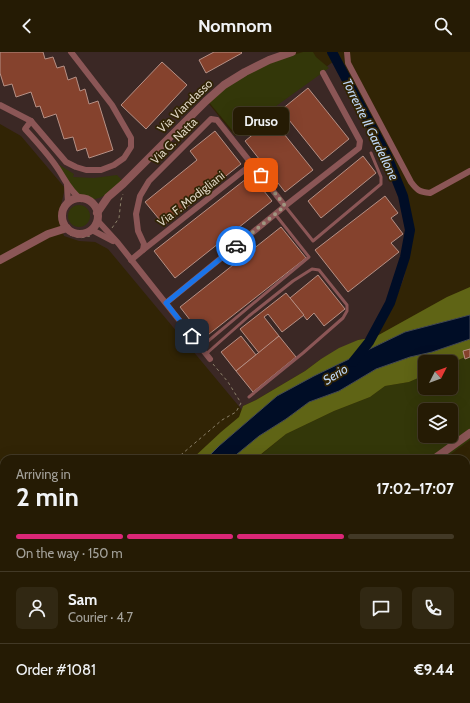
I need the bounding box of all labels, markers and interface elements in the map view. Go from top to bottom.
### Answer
icon: back [16,15,38,37]
text: Nomnom [198,15,272,37]
icon: search [432,15,454,37]
street label: Via Viandasso [154,75,216,136]
water label: Torrente Il Gardellone [339,75,403,183]
callout: Druso [233,107,289,135]
text: Druso [244,113,278,129]
street label: Via G. Natta [147,114,200,167]
pin [244,158,278,192]
icon: bag [250,164,272,186]
street label: Via F. Modigliani [154,168,227,230]
courier [216,226,256,266]
icon: car [225,235,247,257]
pin [175,319,209,353]
icon: home [181,325,203,347]
north arrow [418,355,458,395]
map controls [418,355,458,443]
water label: Serio [320,360,351,388]
button: layers [418,403,458,443]
text: Arriving in [16,466,71,482]
text: 17:02–17:07 [376,480,454,498]
text: 2 min [16,481,79,513]
text: On the way · 150 m [16,545,123,561]
button: person [16,587,58,629]
button: chat [360,587,402,629]
button: phone [412,587,454,629]
text: Sam [68,591,97,609]
text: Courier · 4.7 [68,609,133,625]
text: Order #1081 [16,661,96,679]
text: €9.44 [414,661,454,679]

